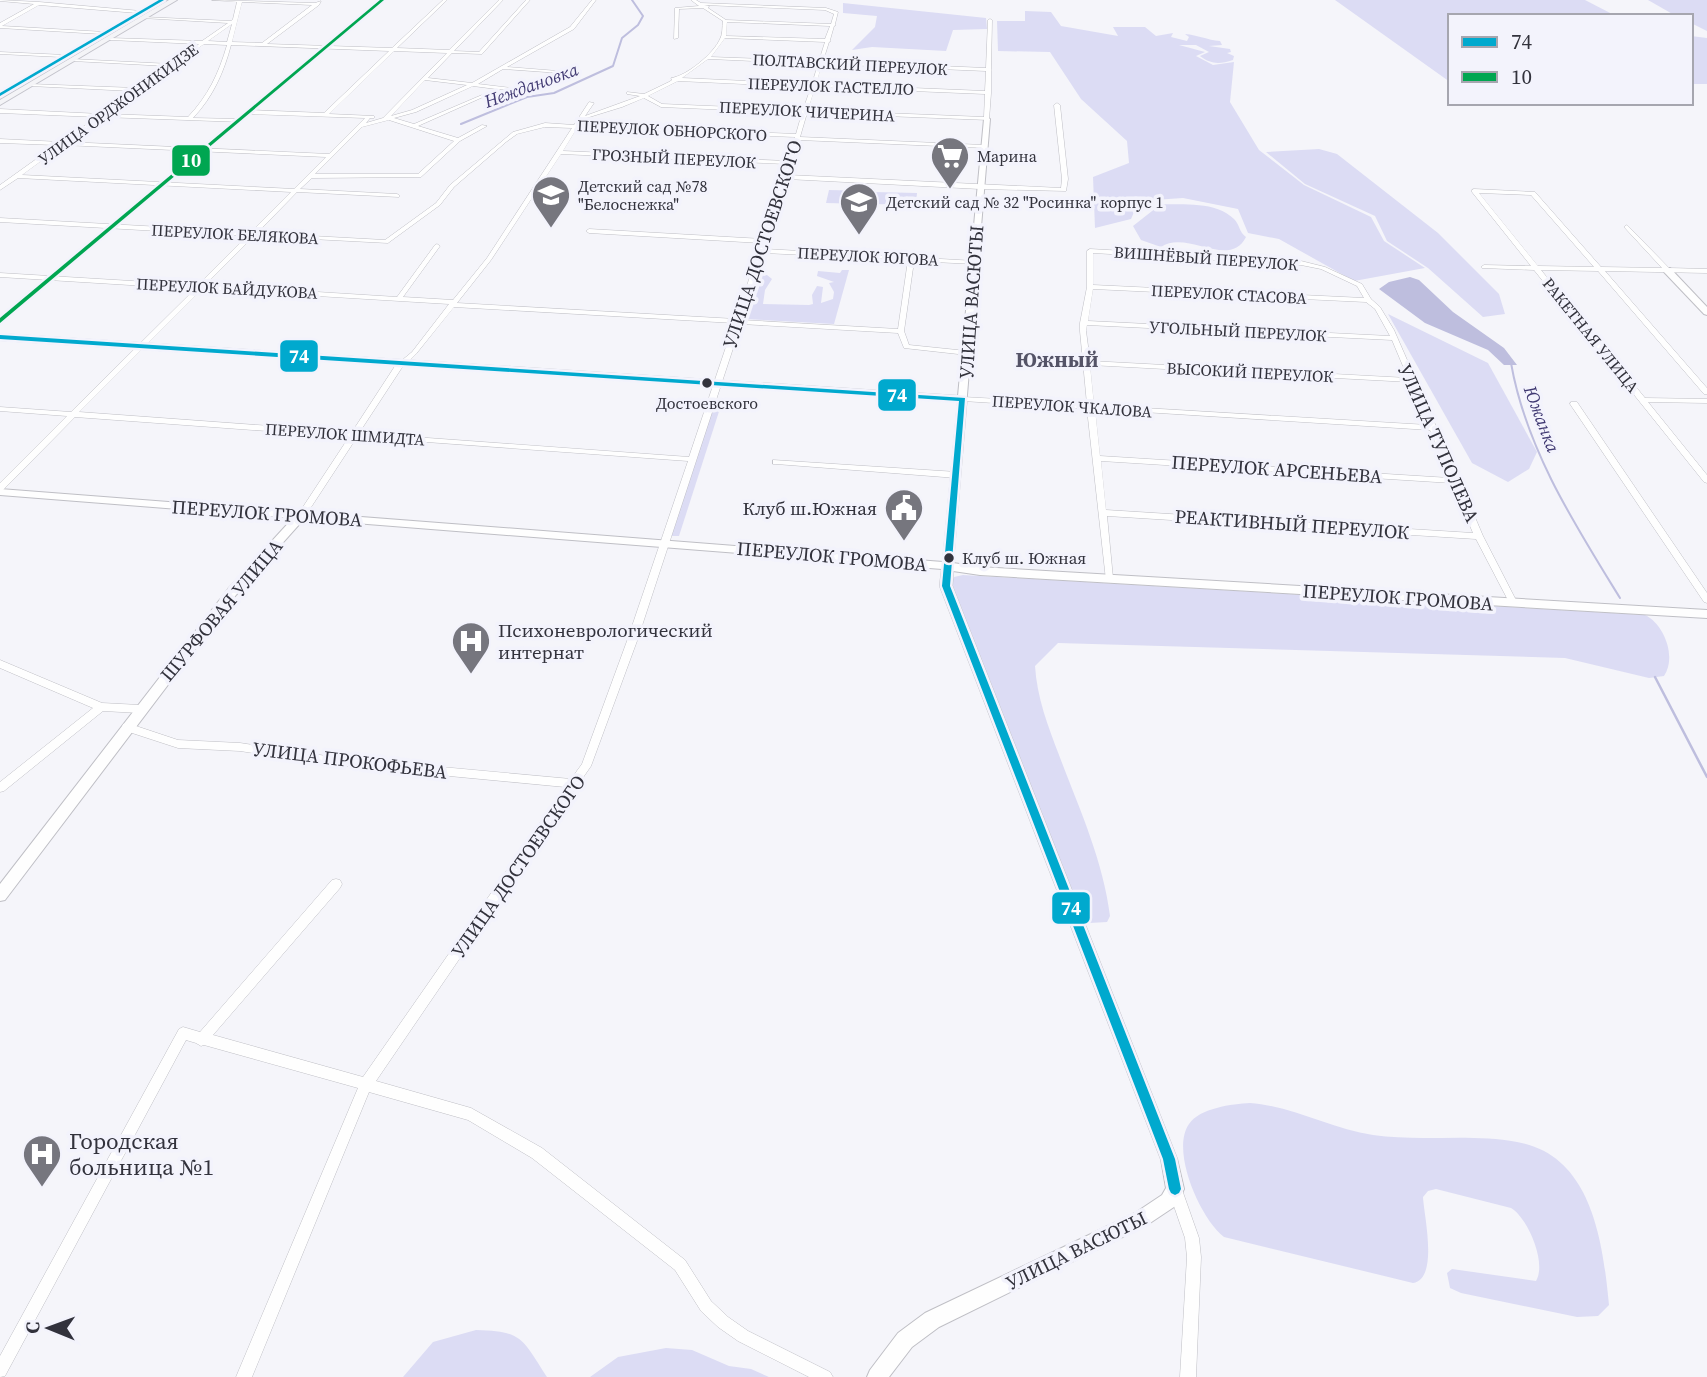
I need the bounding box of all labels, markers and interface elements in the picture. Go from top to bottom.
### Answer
legend [1448,14,1693,105]
text: 74 [1511,27,1533,56]
street label: УЛИЦА ОРДЖОНИКИДЗЕ [34,38,203,170]
street label: ПОЛТАВСКИЙ ПЕРЕУЛОК [752,48,949,80]
water label: Неждановка [480,56,582,114]
text: 10 [1511,62,1532,91]
street label: ПЕРЕУЛОК ГАСТЕЛЛО [747,72,915,100]
street label: ПЕРЕУЛОК ЧИЧЕРИНА [718,95,896,127]
street label: ПЕРЕУЛОК ОБНОРСКОГО [576,114,768,146]
supermarket icon: Марина [929,135,971,190]
street label: УЛИЦА ДОСТОЕВСКОГО [716,137,808,351]
street label: ГРОЗНЫЙ ПЕРЕУЛОК [591,143,757,173]
line badge: 10 [171,144,211,177]
place label: Марина [977,145,1038,167]
text: 10 [181,147,201,173]
school or university icon: Детский сад №78 "Белоснежка" [530,174,572,229]
place label: Детский сад №78 "Белоснежка" [578,175,707,215]
school or university icon: Детский сад № 32 "Росинка" корпус 1 [838,181,880,236]
place label: Детский сад № 32 "Росинка" корпус 1 [886,191,1164,213]
street label: ПЕРЕУЛОК БЕЛЯКОВА [151,219,320,249]
street label: УЛИЦА ВАСЮТЫ [953,224,989,380]
street label: ПЕРЕУЛОК ЮГОВА [797,241,940,271]
street label: ВИШНЁВЫЙ ПЕРЕУЛОК [1113,241,1299,275]
street label: ПЕРЕУЛОК БАЙДУКОВА [136,272,319,304]
street label: РАКЕТНАЯ УЛИЦА [1538,273,1644,397]
street label: ПЕРЕУЛОК СТАСОВА [1150,279,1308,309]
street label: УГОЛЬНЫЙ ПЕРЕУЛОК [1149,315,1328,347]
line badge: 74 [279,339,319,373]
text: 74 [289,343,309,369]
district label: Южный [1015,345,1099,374]
street label: ВЫСОКИЙ ПЕРЕУЛОК [1166,357,1335,387]
street label: УЛИЦА ТУПОЛЕВА [1392,360,1486,527]
marker: Достоевского [700,376,714,390]
line badge: 74 [877,378,917,412]
water label: Южанка [1517,381,1566,457]
text: 74 [887,382,907,408]
street label: ПЕРЕУЛОК ЧКАЛОВА [991,389,1153,423]
place label: Достоевского [656,392,758,414]
street label: ПЕРЕУЛОК ШМИДТА [264,417,426,451]
street label: ПЕРЕУЛОК АРСЕНЬЕВА [1171,449,1384,489]
public building icon: Клуб ш.Южная [883,487,925,542]
street label: ПЕРЕУЛОК ГРОМОВА [171,493,363,533]
place label: Клуб ш.Южная [742,495,877,521]
street label: РЕАКТИВНЫЙ ПЕРЕУЛОК [1174,503,1411,545]
street label: ШУРФОВАЯ УЛИЦА [154,533,288,687]
street label: ПЕРЕУЛОК ГРОМОВА [736,535,929,577]
place label: Клуб ш. Южная [962,546,1086,570]
marker: Клуб ш. Южная [942,551,956,565]
street label: ПЕРЕУЛОК ГРОМОВА [1302,577,1494,617]
place label: Психоневрологический интернат [498,617,713,665]
hospital icon: Психоневрологический интернат [450,620,492,675]
street label: УЛИЦА ПРОКОФЬЕВА [251,735,449,785]
street label: УЛИЦА ДОСТОЕВСКОГО [445,769,591,963]
line badge: 74 [1051,891,1091,925]
text: 74 [1061,895,1081,921]
place label: Городская больница №1 [69,1125,214,1183]
hospital icon: Городская больница №1 [21,1133,63,1188]
street label: УЛИЦА ВАСЮТЫ [1001,1205,1151,1295]
north arrow [14,1293,84,1363]
text: С [19,1321,45,1334]

